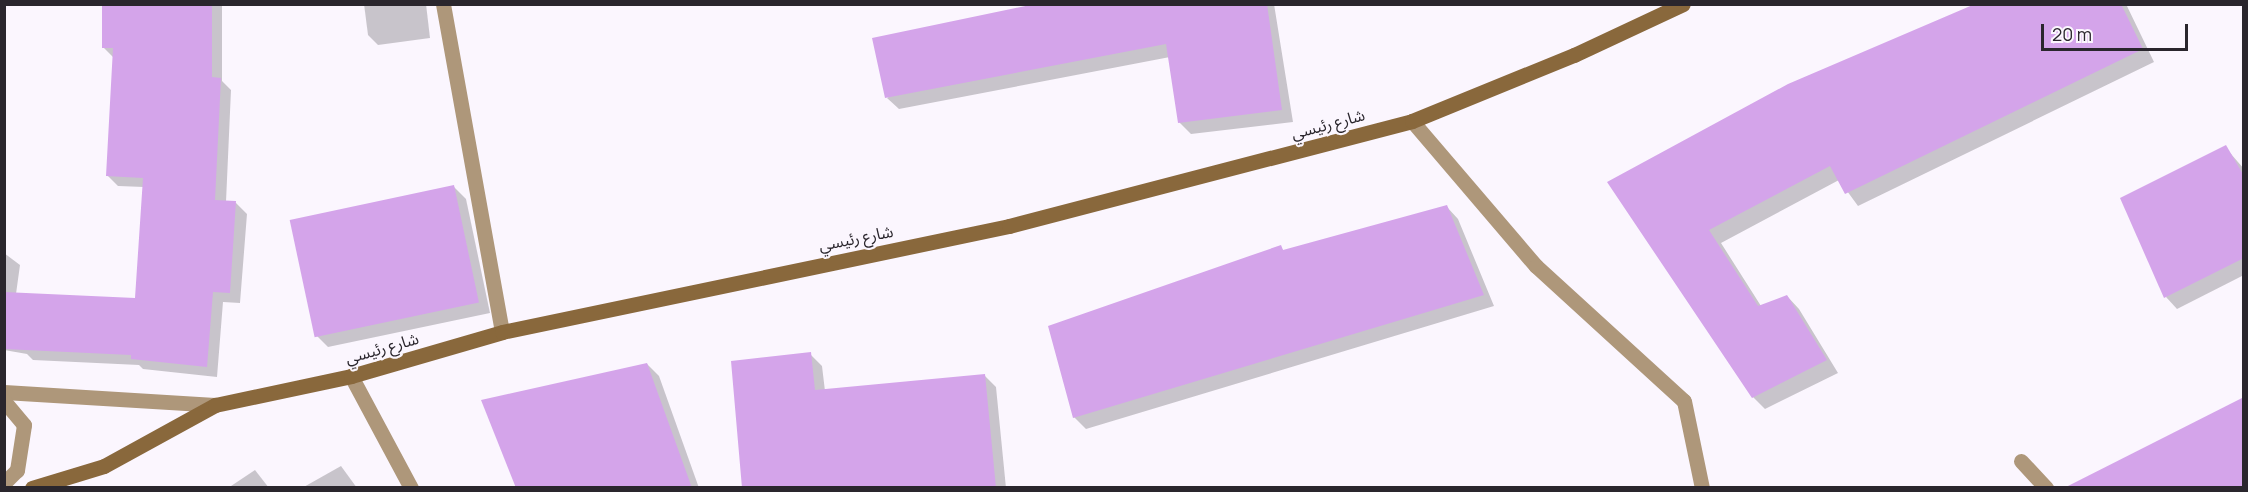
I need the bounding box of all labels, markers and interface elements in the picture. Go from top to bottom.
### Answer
scale bar [2044,12,2191,50]
text: 20 m [2052,22,2092,46]
street label: شارع رئيسي [1289,105,1367,143]
street label: شارع رئيسي [817,221,895,255]
street label: شارع رئيسي [343,328,421,368]

